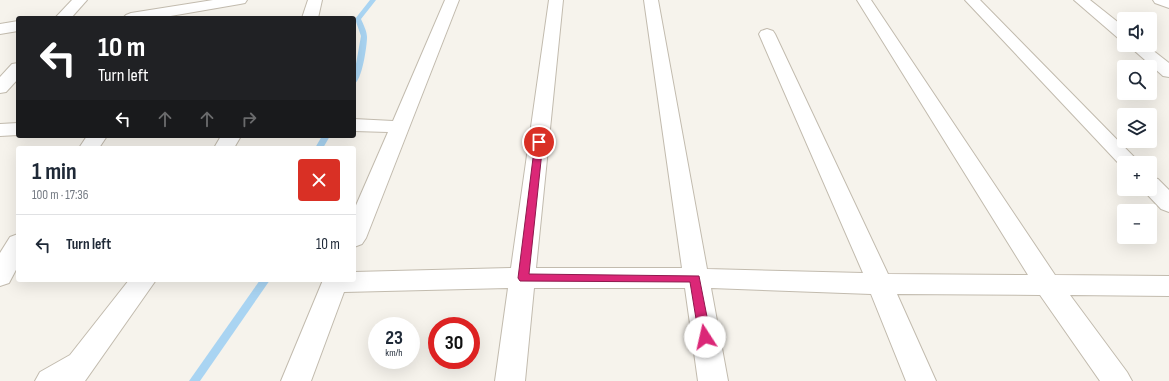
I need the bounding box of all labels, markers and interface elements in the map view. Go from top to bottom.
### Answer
map controls [1117,12,1157,244]
button: sound [1117,12,1157,52]
text: 10 m [98,31,145,64]
icon: left [32,32,84,84]
button: search [1117,60,1157,100]
text: Turn left [98,65,149,86]
icon: left [112,108,134,130]
icon: ahead [154,108,176,130]
icon: ahead [196,108,218,130]
icon: right [238,108,260,130]
button: layers [1117,108,1157,148]
pin [522,125,556,159]
icon: arrive [528,131,550,153]
button: + [1117,156,1157,196]
text: 1 min [32,157,77,186]
button: close [298,159,340,201]
text: 100 m · 17:36 [32,187,89,203]
button: − [1117,204,1157,244]
icon: left [32,234,54,256]
text: Turn left [66,235,111,254]
text: 10 m [316,235,340,254]
position arrow [684,316,726,358]
speed limit sign: 30 [428,317,480,369]
text: 23 [385,326,403,350]
text: km/h [385,347,403,359]

